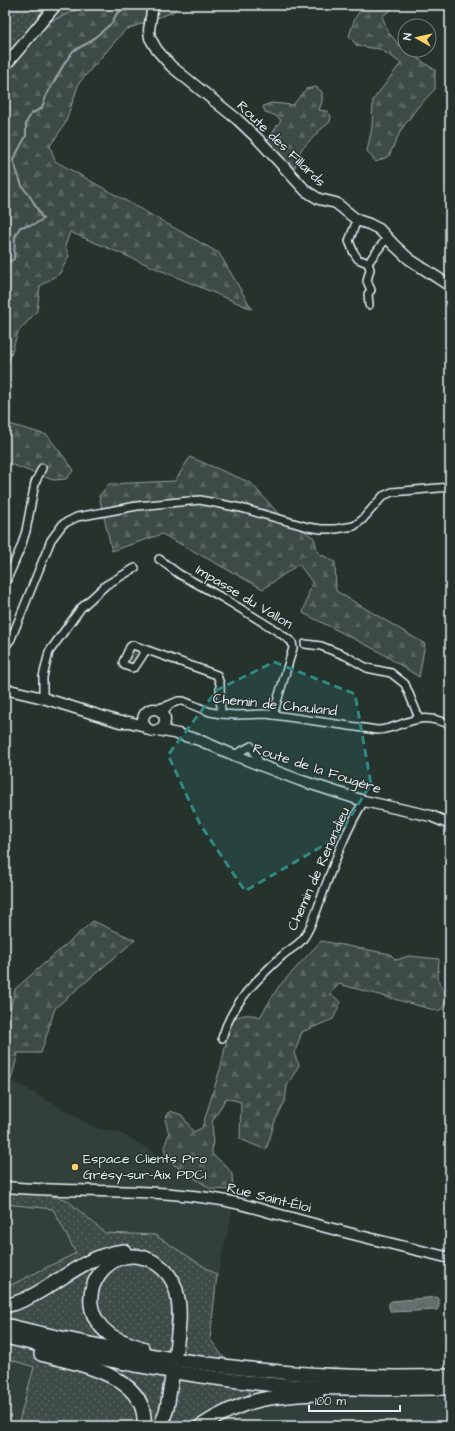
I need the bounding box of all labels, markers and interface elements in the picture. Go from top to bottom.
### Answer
north arrow [397,18,437,58]
text: N [400,32,416,41]
street label: Route des Fillards [232,96,330,192]
street label: Impasse du Vallon [192,560,296,634]
street label: Chemin de Chauland [212,689,338,721]
street label: Route de la Fougère [250,739,384,799]
street label: Chemin de Renandieu [283,804,355,934]
place label: Espace Clients Pro Grésy-sur-Aix PDC1 [83,1149,207,1185]
marker: Espace Clients Pro Grésy-sur-Aix PDC1 [70,1162,80,1172]
street label: Rue Saint-Éloi [225,1178,313,1218]
scale bar [309,1387,400,1413]
text: 100 m [315,1393,346,1410]

